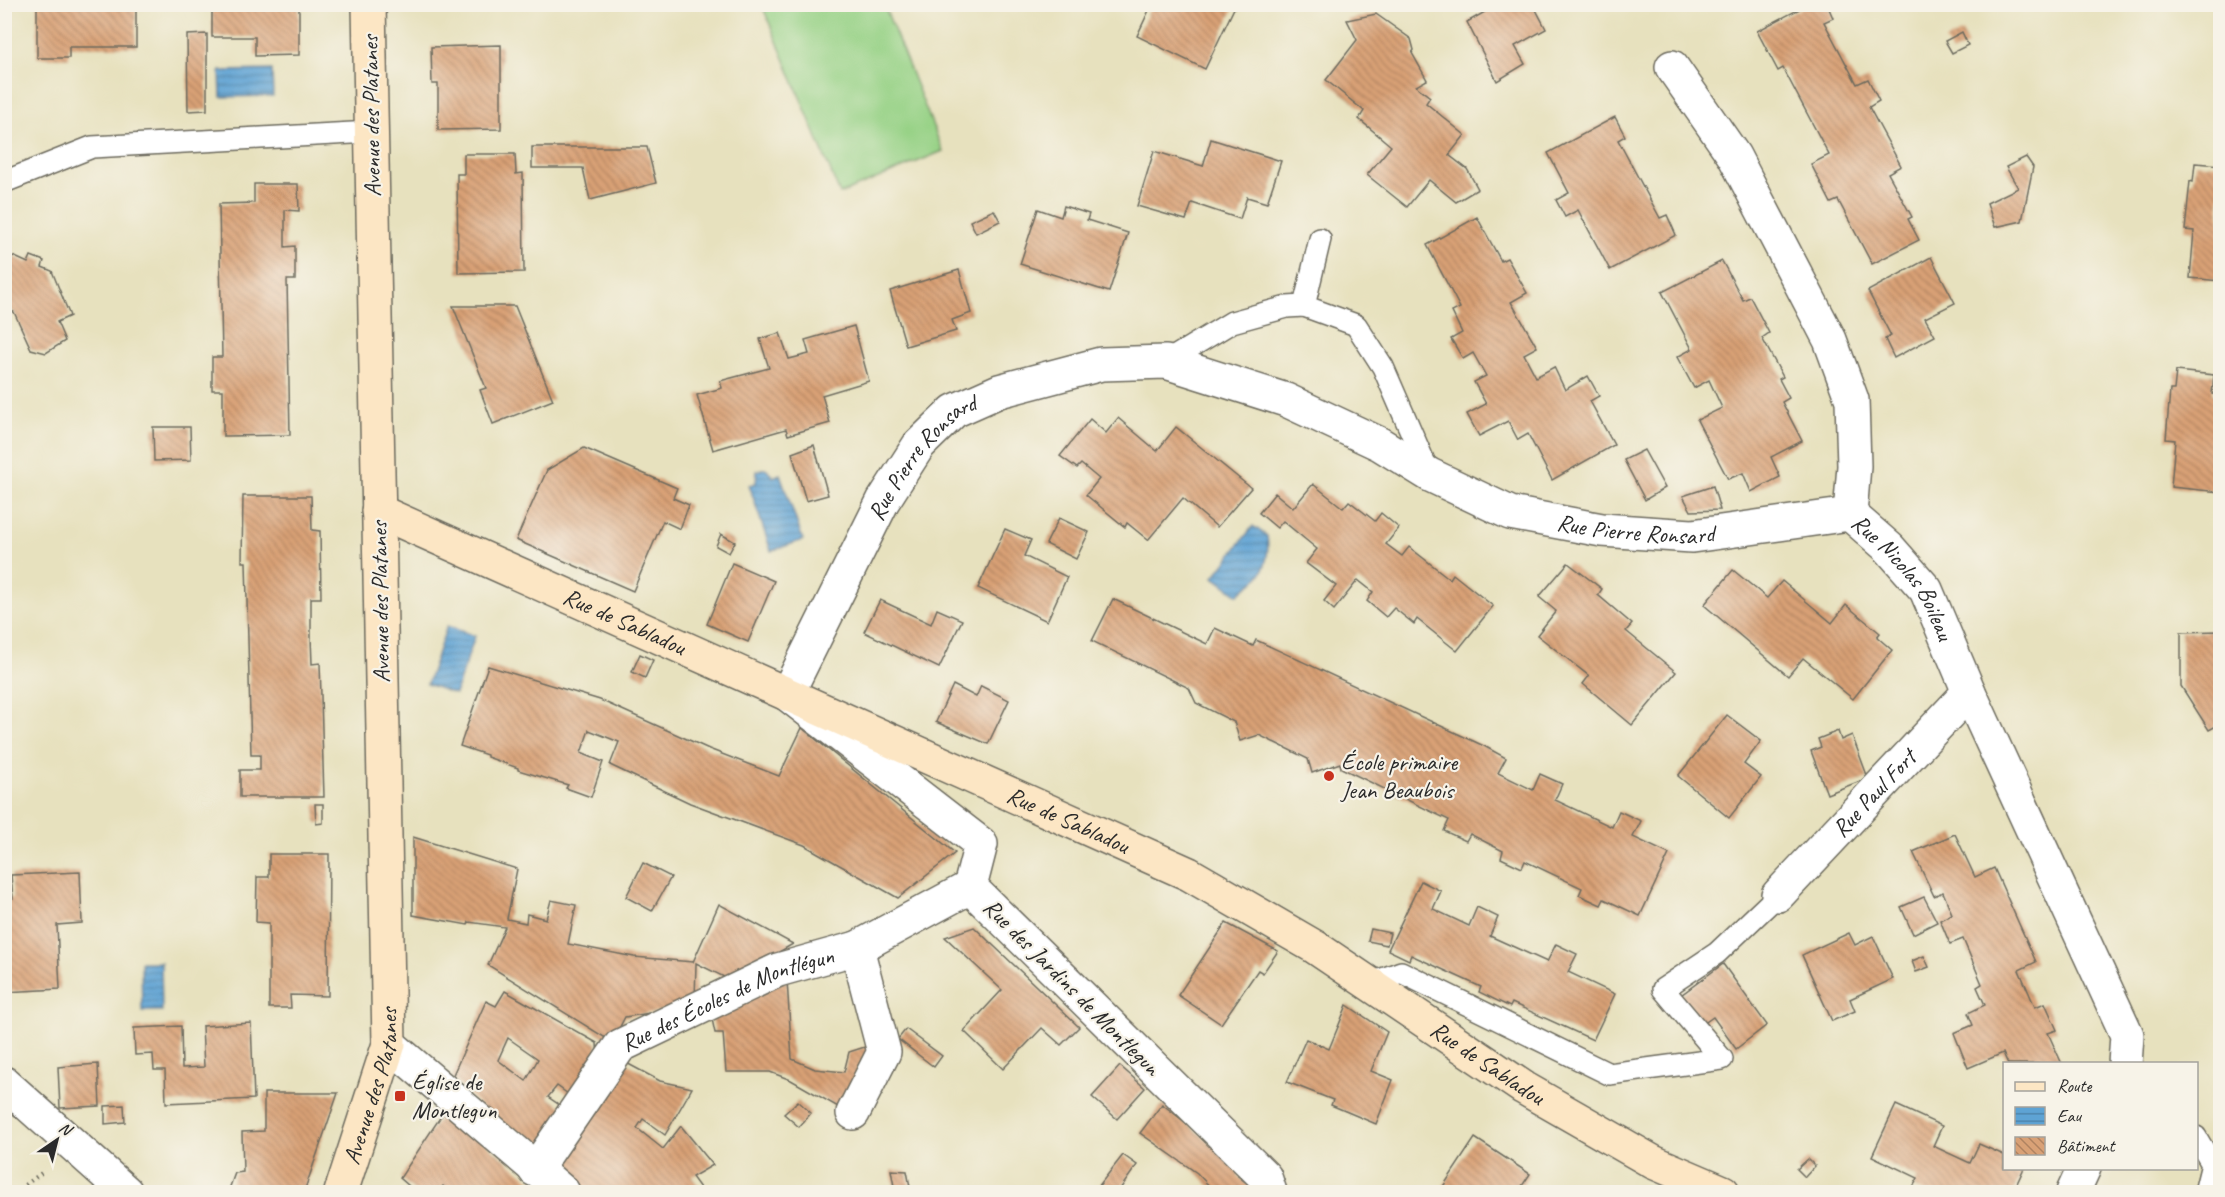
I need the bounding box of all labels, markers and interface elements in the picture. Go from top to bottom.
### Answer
street label: Avenue des Platanes [355,33,387,197]
street label: Rue Pierre Ronsard [861,387,984,525]
street label: Rue Pierre Ronsard [1555,507,1720,551]
street label: Rue Nicolas Boileau [1846,507,1961,647]
street label: Avenue des Platanes [364,519,396,683]
street label: Rue de Sabladou [559,581,692,663]
street label: Rue Paul Fort [1826,741,1924,843]
place label: École primaire Jean Beaubois [1340,747,1459,805]
marker: École primaire Jean Beaubois [1322,769,1336,783]
street label: Rue de Sabladou [1002,779,1136,861]
street label: Rue des Jardins de Montlegun [977,892,1168,1083]
street label: Rue des Écoles de Montlégun [616,940,837,1058]
street label: Avenue des Platanes [336,1006,404,1168]
street label: Rue de Sabladou [1425,1014,1552,1113]
legend [2003,1062,2198,1170]
place label: Église de Montlegun [412,1067,497,1125]
text: Route [2057,1075,2092,1097]
marker: Église de Montlegun [393,1089,407,1103]
text: Eau [2057,1105,2082,1127]
north arrow [27,1110,87,1170]
text: N [55,1117,77,1141]
text: Bâtiment [2057,1135,2117,1157]

